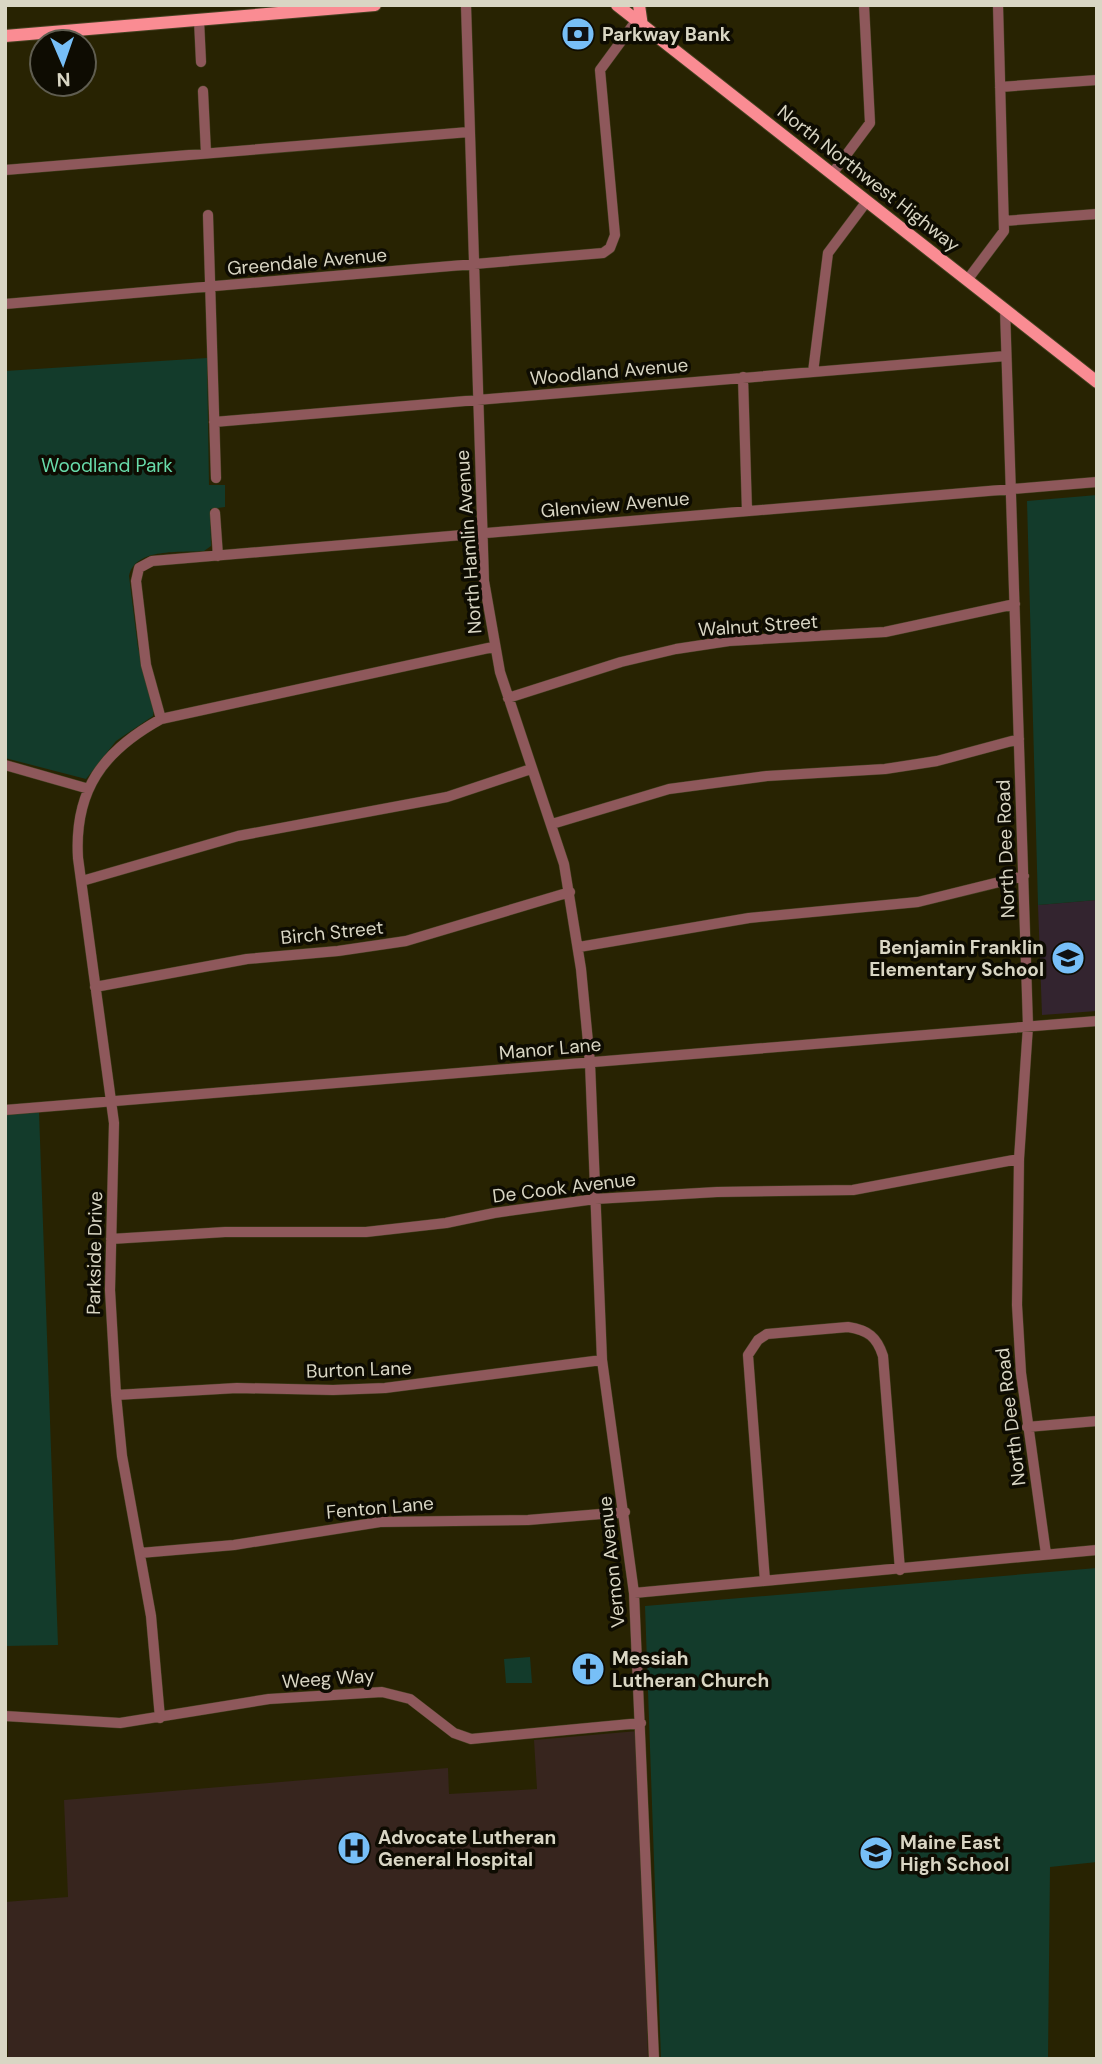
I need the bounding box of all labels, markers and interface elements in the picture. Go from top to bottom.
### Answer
bank icon: Parkway Bank [559,15,597,53]
place label: Parkway Bank [602,22,731,47]
north arrow [28,28,98,98]
text: N [56,67,71,92]
street label: North Northwest Highway [772,99,965,258]
street label: Greendale Avenue [226,242,388,281]
street label: Woodland Avenue [529,352,689,391]
street label: North Hamlin Avenue [450,449,487,635]
park label: Woodland Park [41,453,173,478]
street label: Glenview Avenue [540,486,690,523]
street label: Walnut Street [697,609,819,642]
street label: North Dee Road [991,779,1020,919]
street label: Birch Street [279,915,385,950]
place label: Benjamin Franklin Elementary School [869,935,1044,982]
school or university icon: Benjamin Franklin Elementary School [1049,939,1087,977]
street label: Manor Lane [498,1032,602,1065]
street label: De Cook Avenue [491,1166,637,1209]
street label: Parkside Drive [81,1191,108,1315]
street label: North Dee Road [990,1347,1031,1487]
street label: Burton Lane [306,1355,412,1384]
street label: Fenton Lane [325,1490,435,1525]
street label: Vernon Avenue [592,1495,631,1629]
place label: Messiah Lutheran Church [612,1646,769,1693]
church icon: Messiah Lutheran Church [569,1650,607,1688]
street label: Weeg Way [281,1663,376,1694]
place label: Advocate Lutheran General Hospital [378,1825,556,1872]
hospital icon: Advocate Lutheran General Hospital [335,1829,373,1867]
place label: Maine East High School [900,1830,1009,1877]
school or university icon: Maine East High School [857,1834,895,1872]

